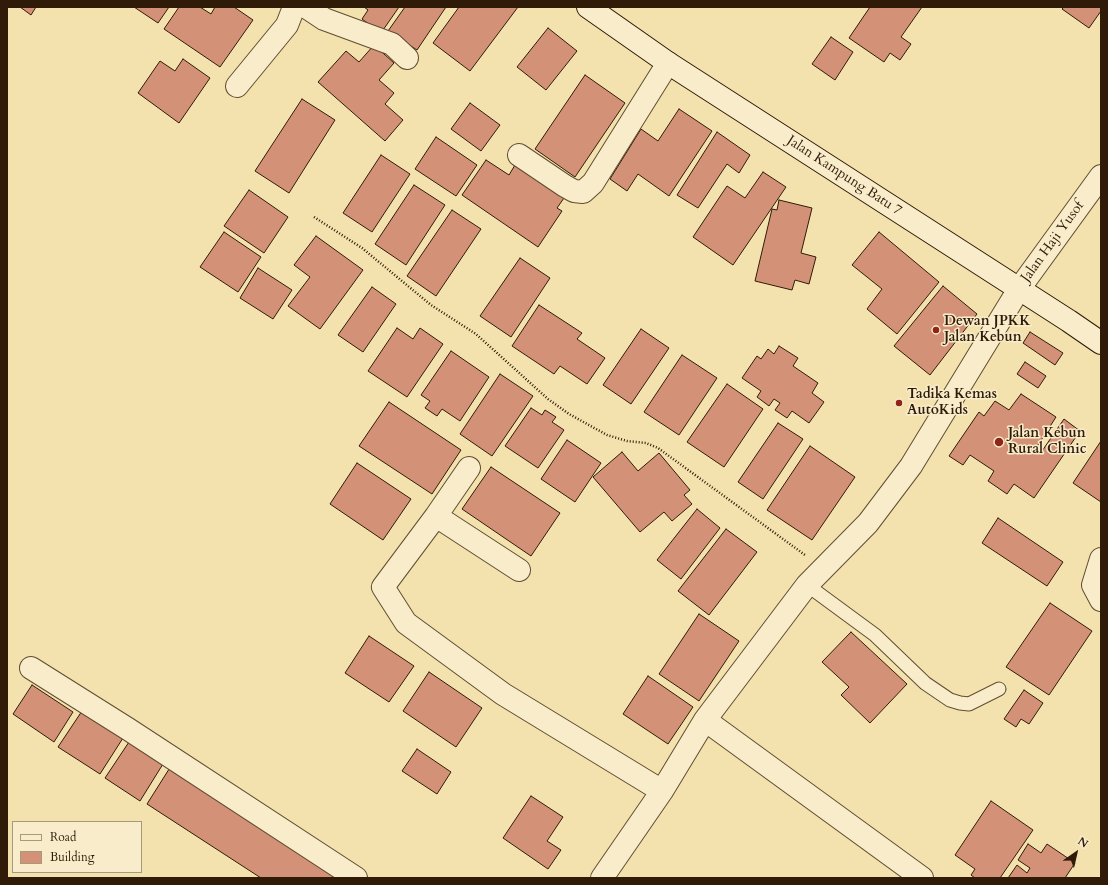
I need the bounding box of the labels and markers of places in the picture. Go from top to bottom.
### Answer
place label: Dewan JPKK Jalan Kebun [944,314,1031,346]
marker: Dewan JPKK Jalan Kebun [931,325,941,335]
place label: Tadika Kemas AutoKids [907,387,997,420]
marker: Tadika Kemas AutoKids [894,398,904,408]
place label: Jalan Kebun Rural Clinic [1008,426,1087,458]
marker: Jalan Kebun Rural Clinic [993,436,1005,448]

